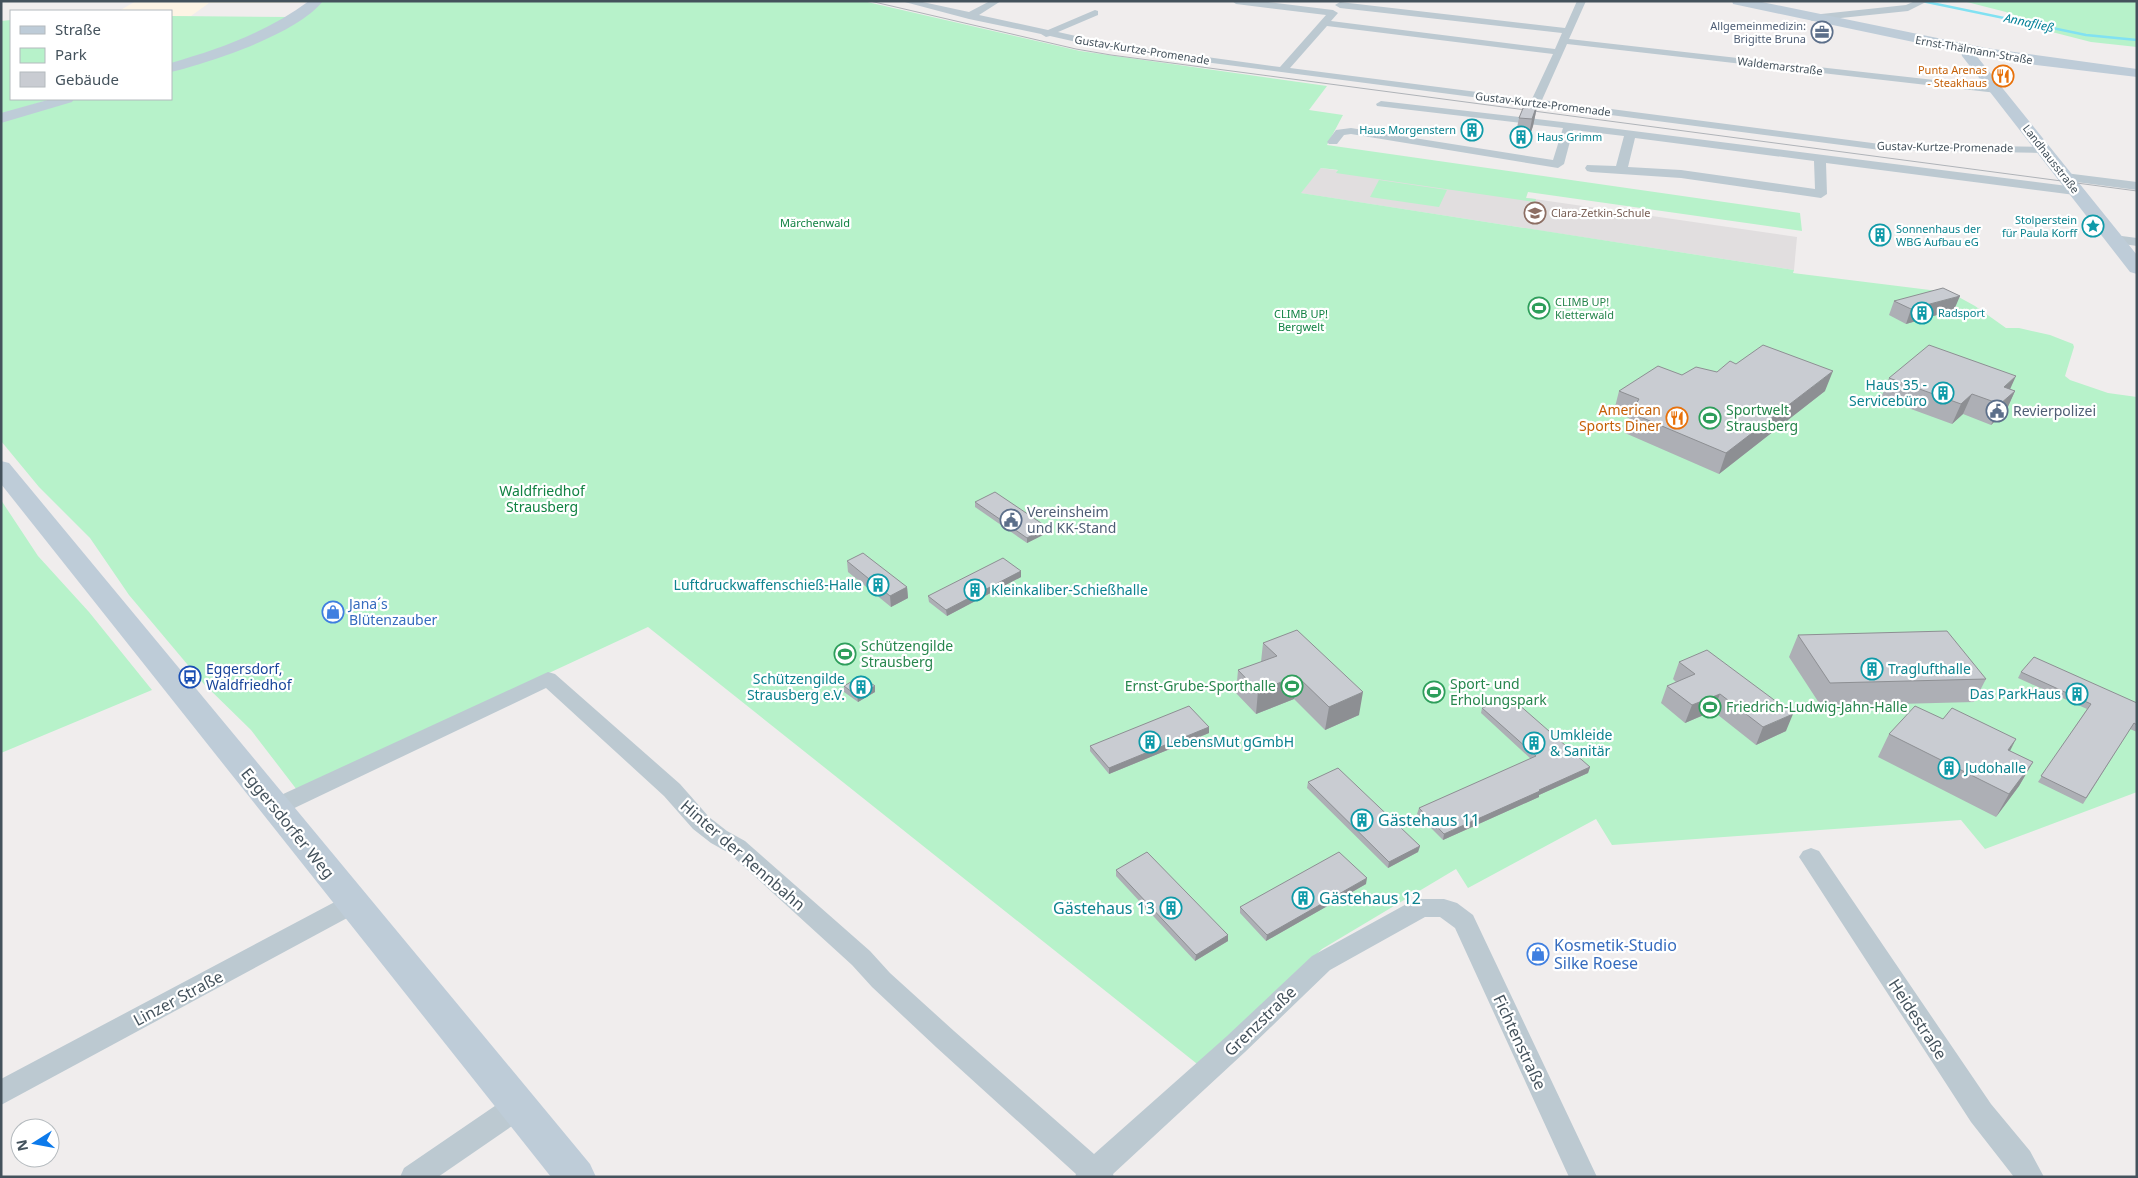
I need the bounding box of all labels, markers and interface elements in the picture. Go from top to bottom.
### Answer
water label: Annafließ [2002,9,2056,36]
legend [10,10,172,100]
place label: Allgemeinmedizin: Brigitte Bruna [1710,18,1806,46]
text: Straße [55,19,101,39]
office icon: Allgemeinmedizin: Brigitte Bruna [1810,20,1834,44]
street label: Gustav-Kurtze-Promenade [1074,31,1211,68]
street label: Ernst-Thälmann-Straße [1914,32,2034,67]
text: Park [55,44,87,64]
street label: Waldemarstraße [1737,53,1824,78]
place label: Punta Arenas - Steakhaus [1918,62,1987,90]
restaurant icon: Punta Arenas - Steakhaus [1991,64,2015,88]
text: Gebäude [55,69,119,89]
street label: Gustav-Kurtze-Promenade [1474,88,1612,119]
building icon: Haus Morgenstern [1460,118,1484,142]
street label: Landhausstraße [2020,121,2083,196]
place label: Haus Morgenstern [1359,122,1456,137]
building icon: Haus Grimm [1509,125,1533,149]
place label: Haus Grimm [1537,129,1602,144]
street label: Gustav-Kurtze-Promenade [1877,138,2013,155]
school or university icon: Clara-Zetkin-Schule [1523,201,1547,225]
place label: Clara-Zetkin-Schule [1551,205,1650,220]
place label: Stolperstein für Paula Korff [2002,212,2078,240]
place icon: Stolperstein für Paula Korff [2081,214,2105,238]
park label: Märchenwald [780,215,850,230]
place label: Sonnenhaus der WBG Aufbau eG [1896,221,1981,249]
building icon: Sonnenhaus der WBG Aufbau eG [1868,223,1892,247]
place label: CLIMB UP! Kletterwald [1555,294,1614,322]
sports icon: CLIMB UP! Kletterwald [1527,296,1551,320]
building icon: Radsport [1910,301,1934,325]
place label: Radsport [1938,305,1985,320]
park label: CLIMB UP! Bergwelt [1274,306,1328,334]
place label: Haus 35 - Servicebüro [1849,375,1927,410]
building icon: Haus 35 - Servicebüro [1931,381,1955,405]
public building icon: Revierpolizei [1985,399,2009,423]
place label: American Sports Diner [1579,400,1661,435]
place label: Sportwelt Strausberg [1726,400,1798,435]
place label: Revierpolizei [2013,401,2096,420]
restaurant icon: American Sports Diner [1665,406,1689,430]
sports icon: Sportwelt Strausberg [1698,406,1722,430]
park label: Waldfriedhof Strausberg [499,481,586,516]
place label: Vereinsheim und KK-Stand [1027,502,1116,537]
public building icon: Vereinsheim und KK-Stand [999,508,1023,532]
building icon: Luftdruckwaffenschieß-Halle [866,573,890,597]
place label: Luftdruckwaffenschieß-Halle [674,575,862,594]
building icon: Kleinkaliber-Schießhalle [963,578,987,602]
place label: Kleinkaliber-Schießhalle [991,580,1148,599]
place label: Jana´s Blütenzauber [347,594,438,629]
shop icon: Jana´s Blütenzauber [321,600,345,624]
place label: Schützengilde Strausberg [861,636,953,671]
sports icon: Schützengilde Strausberg [833,642,857,666]
building icon: Traglufthalle [1860,657,1884,681]
place label: Eggersdorf, Waldfriedhof [206,659,293,694]
place label: Traglufthalle [1888,659,1971,678]
bus stop icon: Eggersdorf, Waldfriedhof [178,665,202,689]
place label: Schützengilde Strausberg e.V. [747,669,845,704]
sports icon: Ernst-Grube-Sporthalle [1280,674,1304,698]
place label: Sport- und Erholungspark [1450,674,1547,709]
building icon: Schützengilde Strausberg e.V. [849,675,873,699]
place label: Ernst-Grube-Sporthalle [1125,676,1276,695]
sports icon: Sport- und Erholungspark [1422,680,1446,704]
building icon: Das ParkHaus [2065,682,2089,706]
place label: Das ParkHaus [1969,684,2061,703]
sports icon: Friedrich-Ludwig-Jahn-Halle [1698,695,1722,719]
place label: Friedrich-Ludwig-Jahn-Halle [1726,697,1908,716]
place label: Umkleide & Sanitär [1550,725,1613,760]
building icon: LebensMut gGmbH [1138,730,1162,754]
building icon: Umkleide & Sanitär [1522,731,1546,755]
place label: LebensMut gGmbH [1166,732,1294,751]
building icon: Judohalle [1937,756,1961,780]
place label: Judohalle [1963,758,2026,777]
street label: Eggersdorfer Weg [236,763,340,883]
street label: Hinter der Rennbahn [676,795,810,915]
building icon: Gästehaus 11 [1350,808,1374,832]
place label: Gästehaus 11 [1378,809,1480,831]
building icon: Gästehaus 12 [1291,886,1315,910]
place label: Gästehaus 12 [1319,887,1421,909]
building icon: Gästehaus 13 [1159,896,1183,920]
place label: Gästehaus 13 [1053,897,1155,919]
place label: Kosmetik-Studio Silke Roese [1554,934,1677,974]
shop icon: Kosmetik-Studio Silke Roese [1526,942,1550,966]
street label: Linzer Straße [129,965,227,1031]
street label: Heidestraße [1884,975,1952,1063]
street label: Grenzstraße [1219,981,1301,1061]
street label: Fichtenstraße [1488,991,1552,1093]
north arrow [10,1118,60,1168]
text: N [11,1138,32,1153]

